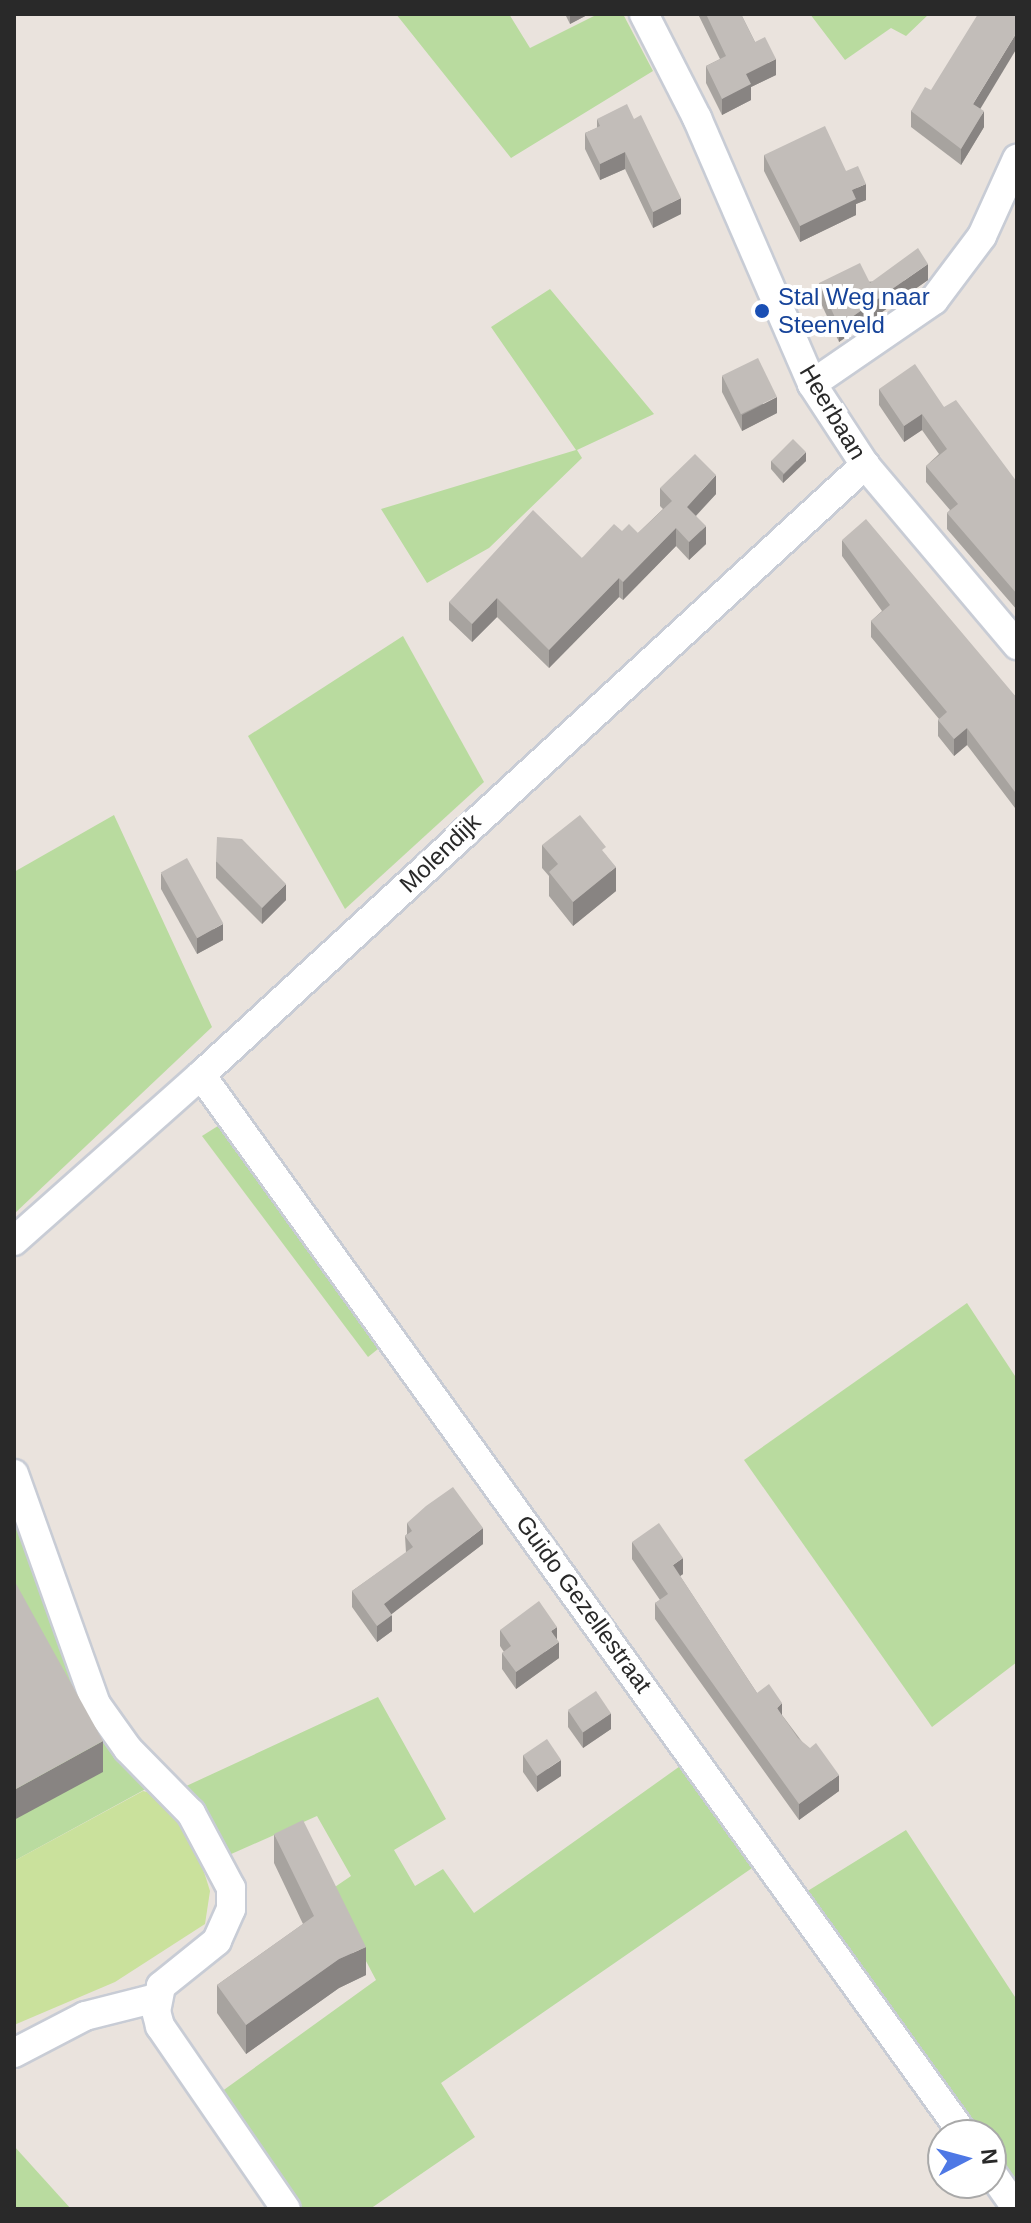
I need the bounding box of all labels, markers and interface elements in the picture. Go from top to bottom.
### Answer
place label: Stal Weg naar Steenveld [778,283,930,339]
marker: Stal Weg naar Steenveld [753,302,771,320]
street label: Heerbaan [794,359,872,465]
street label: Molendijk [394,807,486,899]
street label: Guido Gezellestraat [510,1510,658,1698]
north arrow [927,2119,1007,2199]
text: N [976,2147,1003,2166]

